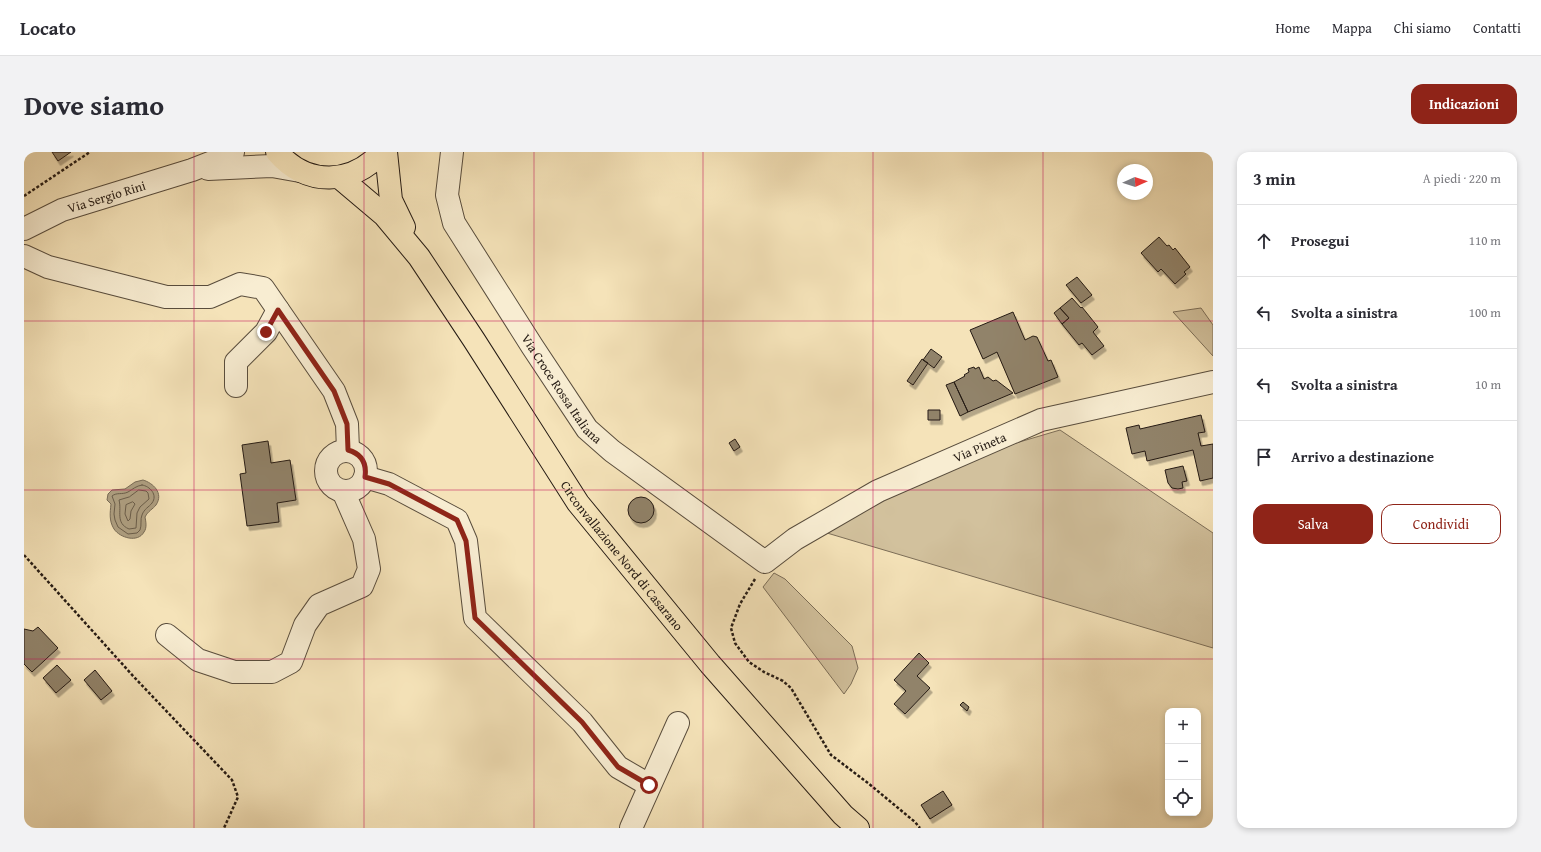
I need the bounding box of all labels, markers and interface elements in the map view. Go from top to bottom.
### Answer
text: Locato [20,14,76,42]
text: Home [1276,18,1310,38]
text: Mappa [1332,18,1372,38]
text: Chi siamo [1394,18,1451,38]
text: Contatti [1473,18,1521,38]
text: Dove siamo [24,84,164,125]
button: Indicazioni [1411,84,1517,124]
north arrow [1117,164,1153,200]
text: 3 min [1253,166,1295,191]
text: A piedi · 220 m [1423,169,1501,188]
street label: Via Sergio Rini [65,176,148,218]
icon: ahead [1253,230,1275,252]
text: Prosegui [1291,230,1349,251]
text: 110 m [1469,231,1501,250]
icon: left [1253,302,1275,324]
text: Svolta a sinistra [1291,302,1398,323]
text: 100 m [1469,303,1501,322]
route end [257,323,275,341]
street label: Via Croce Rossa Italiana [517,330,607,449]
icon: left [1253,374,1275,396]
text: Svolta a sinistra [1291,374,1398,395]
text: 10 m [1475,375,1501,394]
street label: Via Pineta [950,427,1010,467]
icon: arrive [1253,446,1275,468]
text: Arrivo a destinazione [1291,446,1434,467]
street label: Circonvallazione Nord di Casarano [556,477,688,635]
button: Salva [1253,504,1373,544]
button: Condividi [1381,504,1501,544]
map controls [1165,708,1201,816]
button: + [1165,708,1201,744]
button: − [1165,744,1201,780]
route start [640,776,658,794]
button: locate [1165,780,1201,816]

